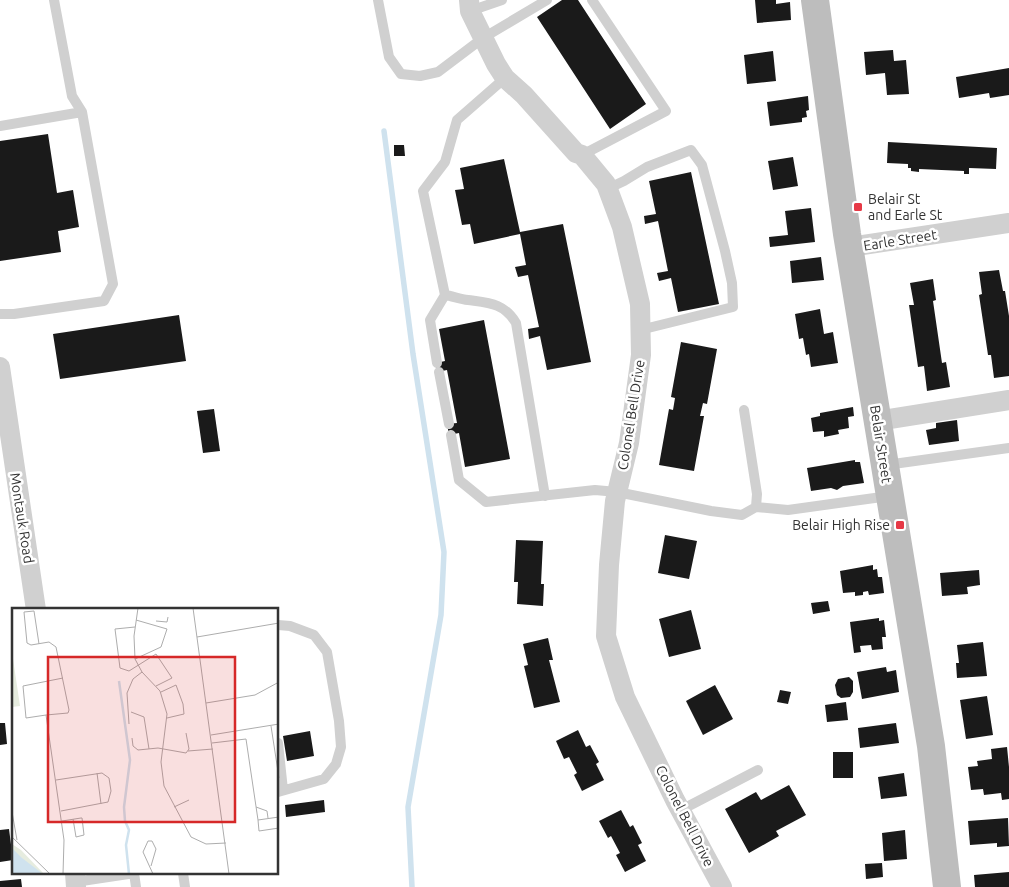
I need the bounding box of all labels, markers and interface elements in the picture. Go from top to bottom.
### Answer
place label: Belair St and Earle St [868,191,943,223]
marker: Belair St and Earle St [852,201,864,213]
street label: Earle Street [862,226,938,254]
street label: Colonel Bell Drive [614,359,648,471]
street label: Belair Street [867,404,895,485]
street label: Montauk Road [7,472,37,564]
place label: Belair High Rise [792,517,890,533]
marker: Belair High Rise [894,519,906,531]
inset map [12,608,279,874]
street label: Colonel Bell Drive [653,763,717,869]

